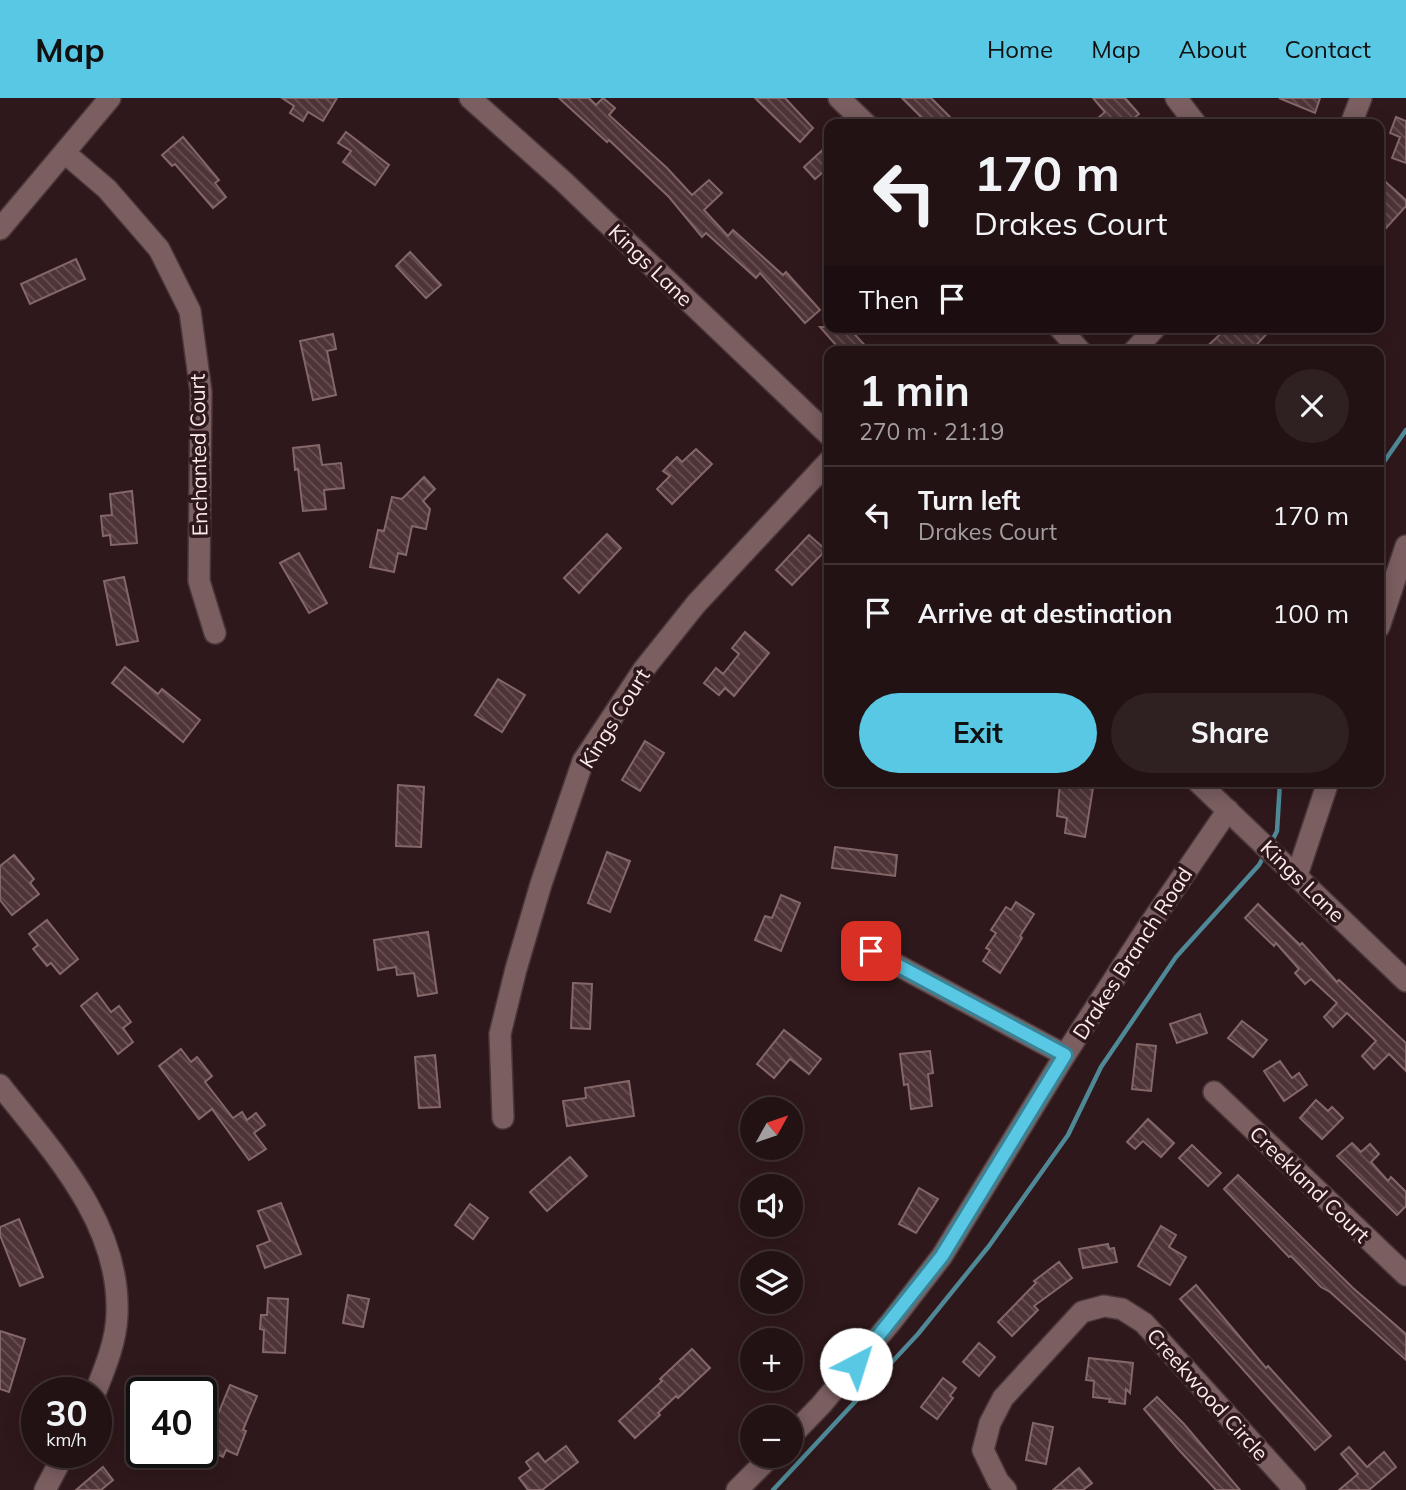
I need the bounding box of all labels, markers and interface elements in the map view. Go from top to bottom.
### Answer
text: Map [35,29,105,70]
text: Home [987,34,1053,64]
text: Map [1091,34,1141,64]
text: About [1179,34,1247,64]
text: Contact [1285,34,1371,64]
text: 170 m [974,142,1120,203]
icon: left [859,147,950,238]
text: Drakes Court [974,203,1167,243]
street label: Kings Lane [604,219,698,311]
icon: arrive [933,280,971,318]
text: Then [859,283,919,316]
text: 1 min [859,364,970,417]
button: close [1275,369,1349,443]
street label: Enchanted Court [184,374,212,536]
text: 270 m · 21:19 [859,417,1004,446]
text: Turn left [918,484,1020,517]
icon: left [859,496,897,534]
text: 170 m [1273,499,1349,532]
text: Drakes Court [918,517,1057,546]
icon: arrive [859,594,897,632]
text: Arrive at destination [918,597,1173,630]
text: 100 m [1273,597,1349,630]
street label: Kings Court [573,663,655,773]
button: Exit [859,693,1097,773]
button: Share [1111,693,1349,773]
street label: Kings Lane [1256,835,1350,927]
street label: Drakes Branch Road [1067,862,1197,1044]
pin [841,921,901,981]
icon: arrive [852,932,890,970]
north arrow [740,1097,803,1160]
map controls [740,1097,803,1468]
street label: Creekland Court [1245,1120,1375,1248]
button: sound [740,1174,803,1237]
button: layers [740,1251,803,1314]
street label: Creekwood Circle [1142,1323,1274,1465]
position arrow [819,1327,893,1401]
button: + [740,1328,803,1391]
speed limit sign: 40 [126,1377,217,1468]
text: 30 [45,1391,88,1435]
button: − [740,1405,803,1468]
text: km/h [46,1428,87,1451]

